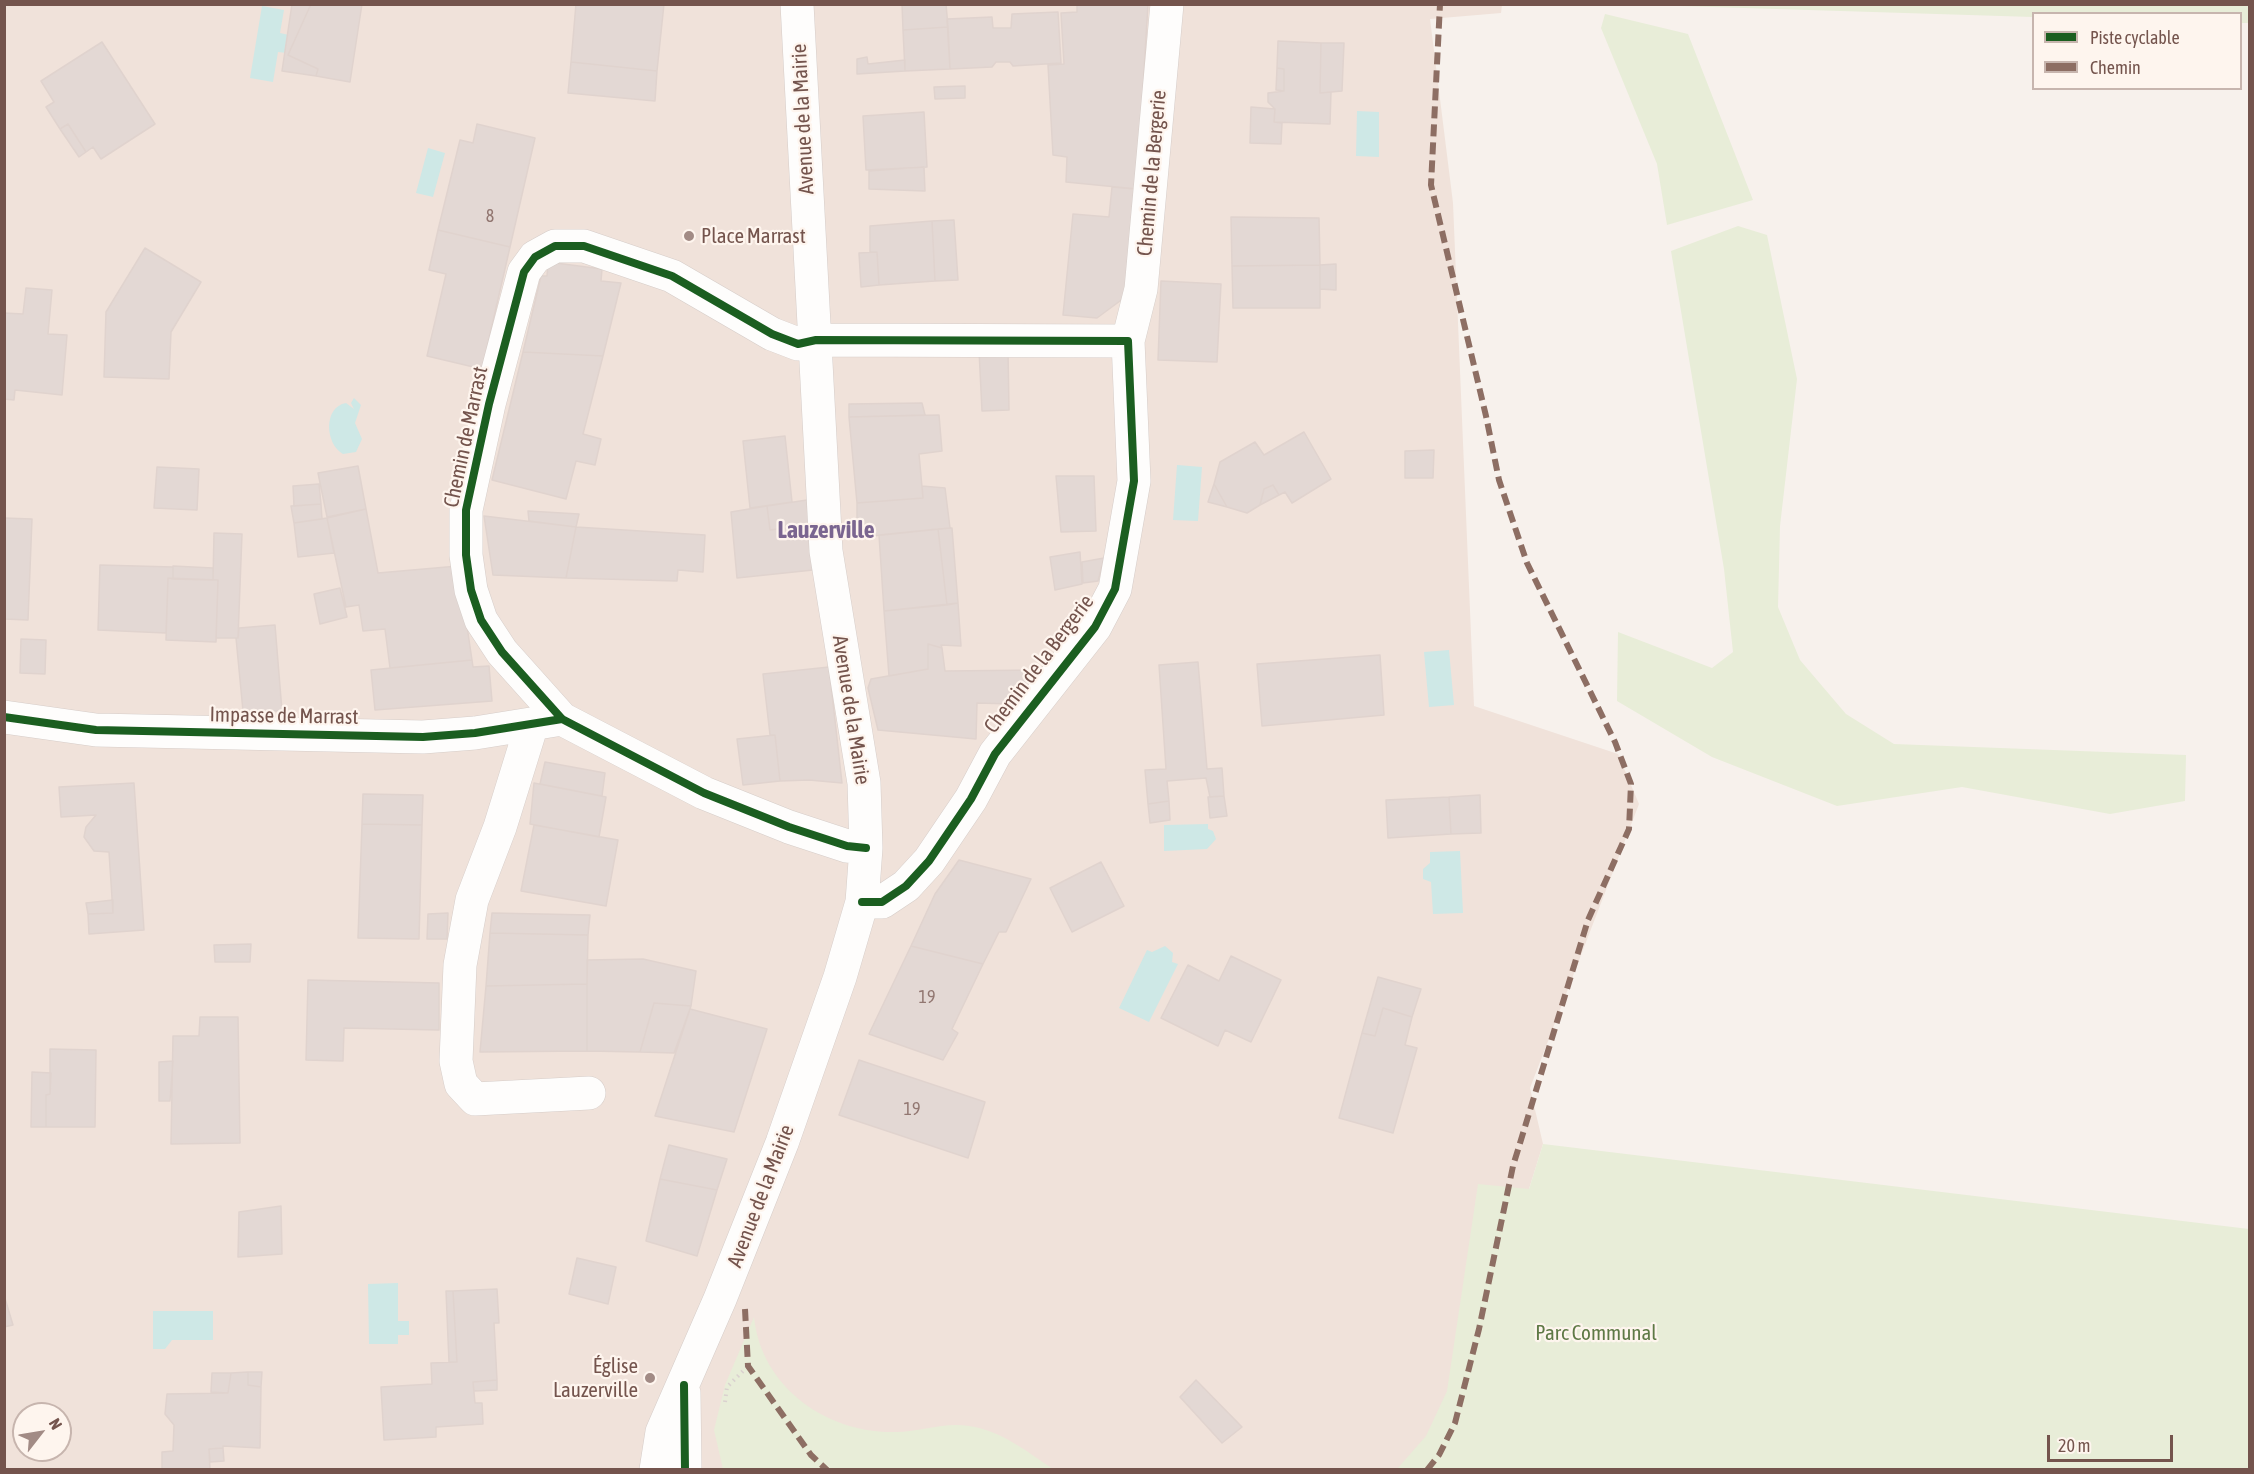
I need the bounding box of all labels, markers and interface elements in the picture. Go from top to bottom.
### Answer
legend [2032,12,2242,90]
text: Piste cyclable [2090,27,2180,48]
street label: Avenue de la Mairie [786,43,820,195]
text: Chemin [2090,57,2141,78]
street label: Chemin de la Bergerie [1132,89,1172,257]
house number: 8 [486,205,494,227]
place label: Place Marrast [701,223,806,249]
marker: Place Marrast [682,229,696,243]
street label: Chemin de Marrast [439,364,493,510]
district label: Lauzerville [777,516,875,544]
street label: Chemin de la Bergerie [979,590,1099,738]
street label: Avenue de la Mairie [827,634,875,786]
street label: Impasse de Marrast [209,702,359,730]
house number: 19 [919,986,935,1008]
house number: 19 [904,1098,920,1120]
street label: Avenue de la Mairie [722,1121,800,1271]
park label: Parc Communal [1535,1320,1657,1346]
place label: Église Lauzerville [553,1353,638,1403]
marker: Église Lauzerville [643,1371,657,1385]
north arrow [12,1402,72,1462]
text: N [46,1415,66,1432]
scale bar [2050,1423,2176,1461]
text: 20 m [2058,1435,2090,1456]

